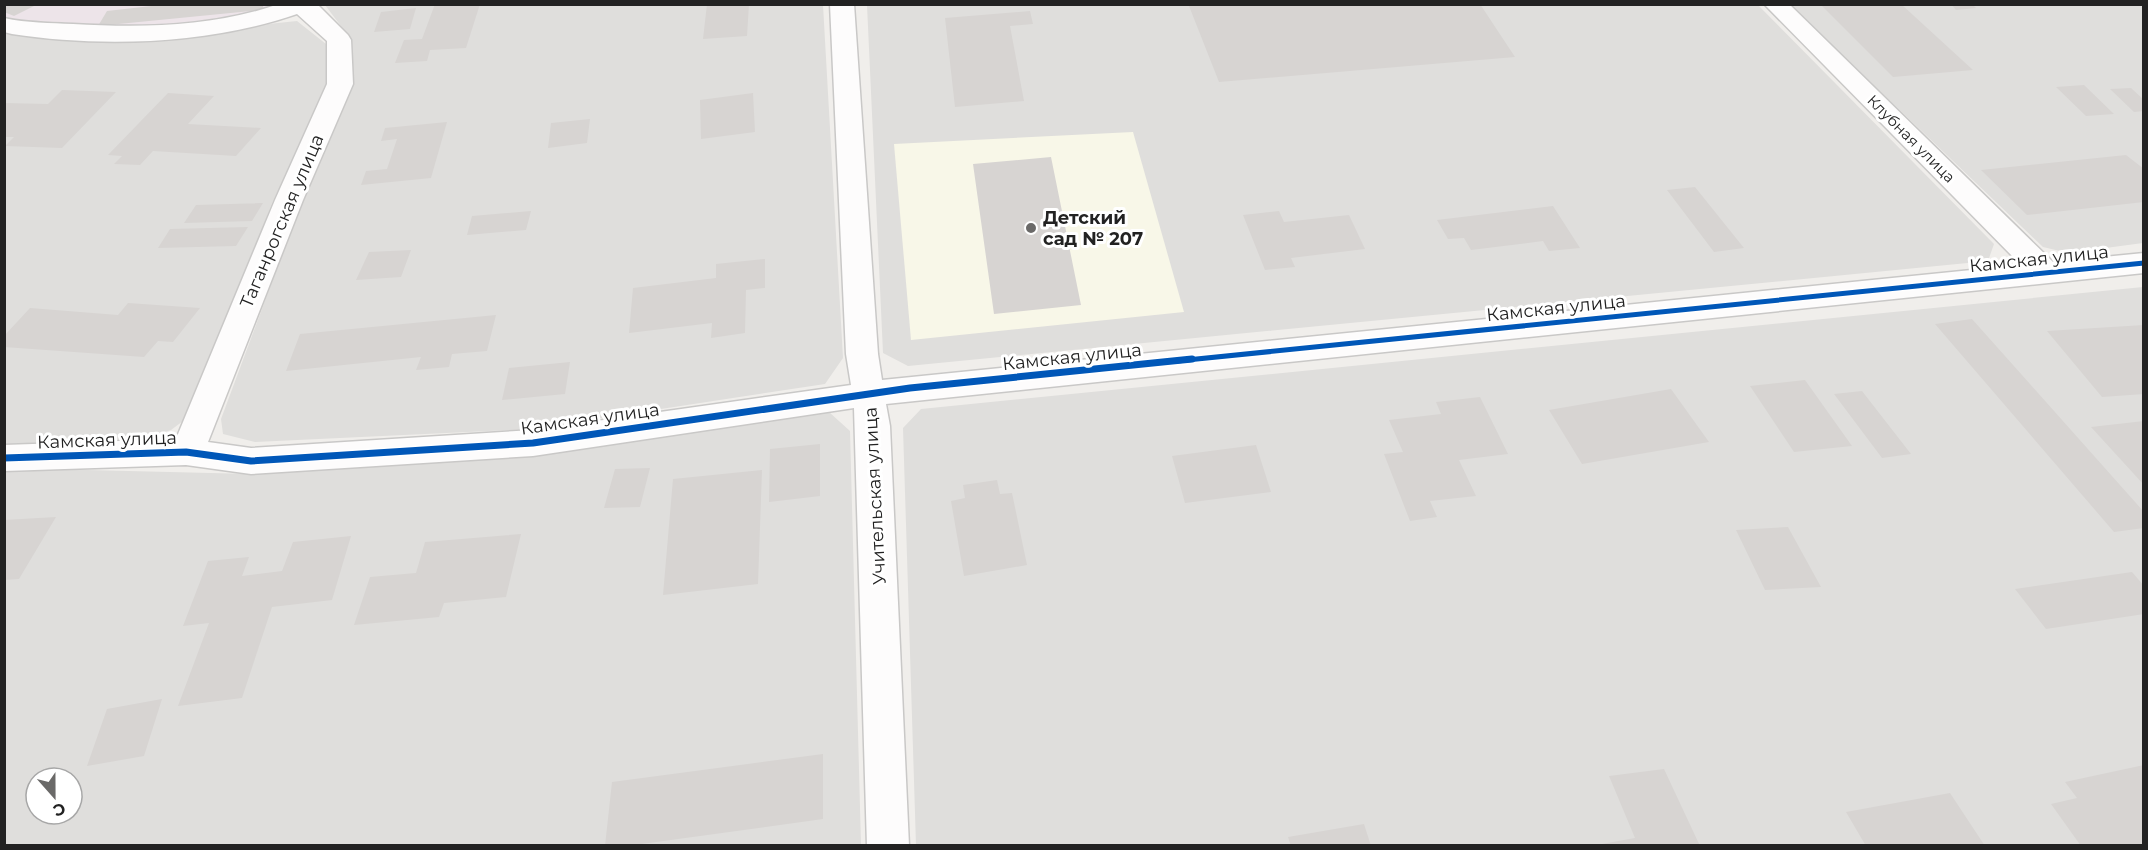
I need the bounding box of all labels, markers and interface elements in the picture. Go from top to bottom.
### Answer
street label: Клубная улица [1863,91,1959,187]
street label: Таганрогская улица [235,131,329,311]
place label: Детский сад № 207 [1043,207,1143,250]
marker: Детский сад № 207 [1024,221,1038,235]
street label: Камская улица [1968,241,2110,277]
street label: Камская улица [1485,290,1627,326]
street label: Камская улица [1001,339,1143,375]
street label: Камская улица [519,398,661,440]
street label: Учительская улица [859,406,891,586]
street label: Камская улица [37,427,177,453]
north arrow [24,766,84,826]
text: С [50,799,68,821]

